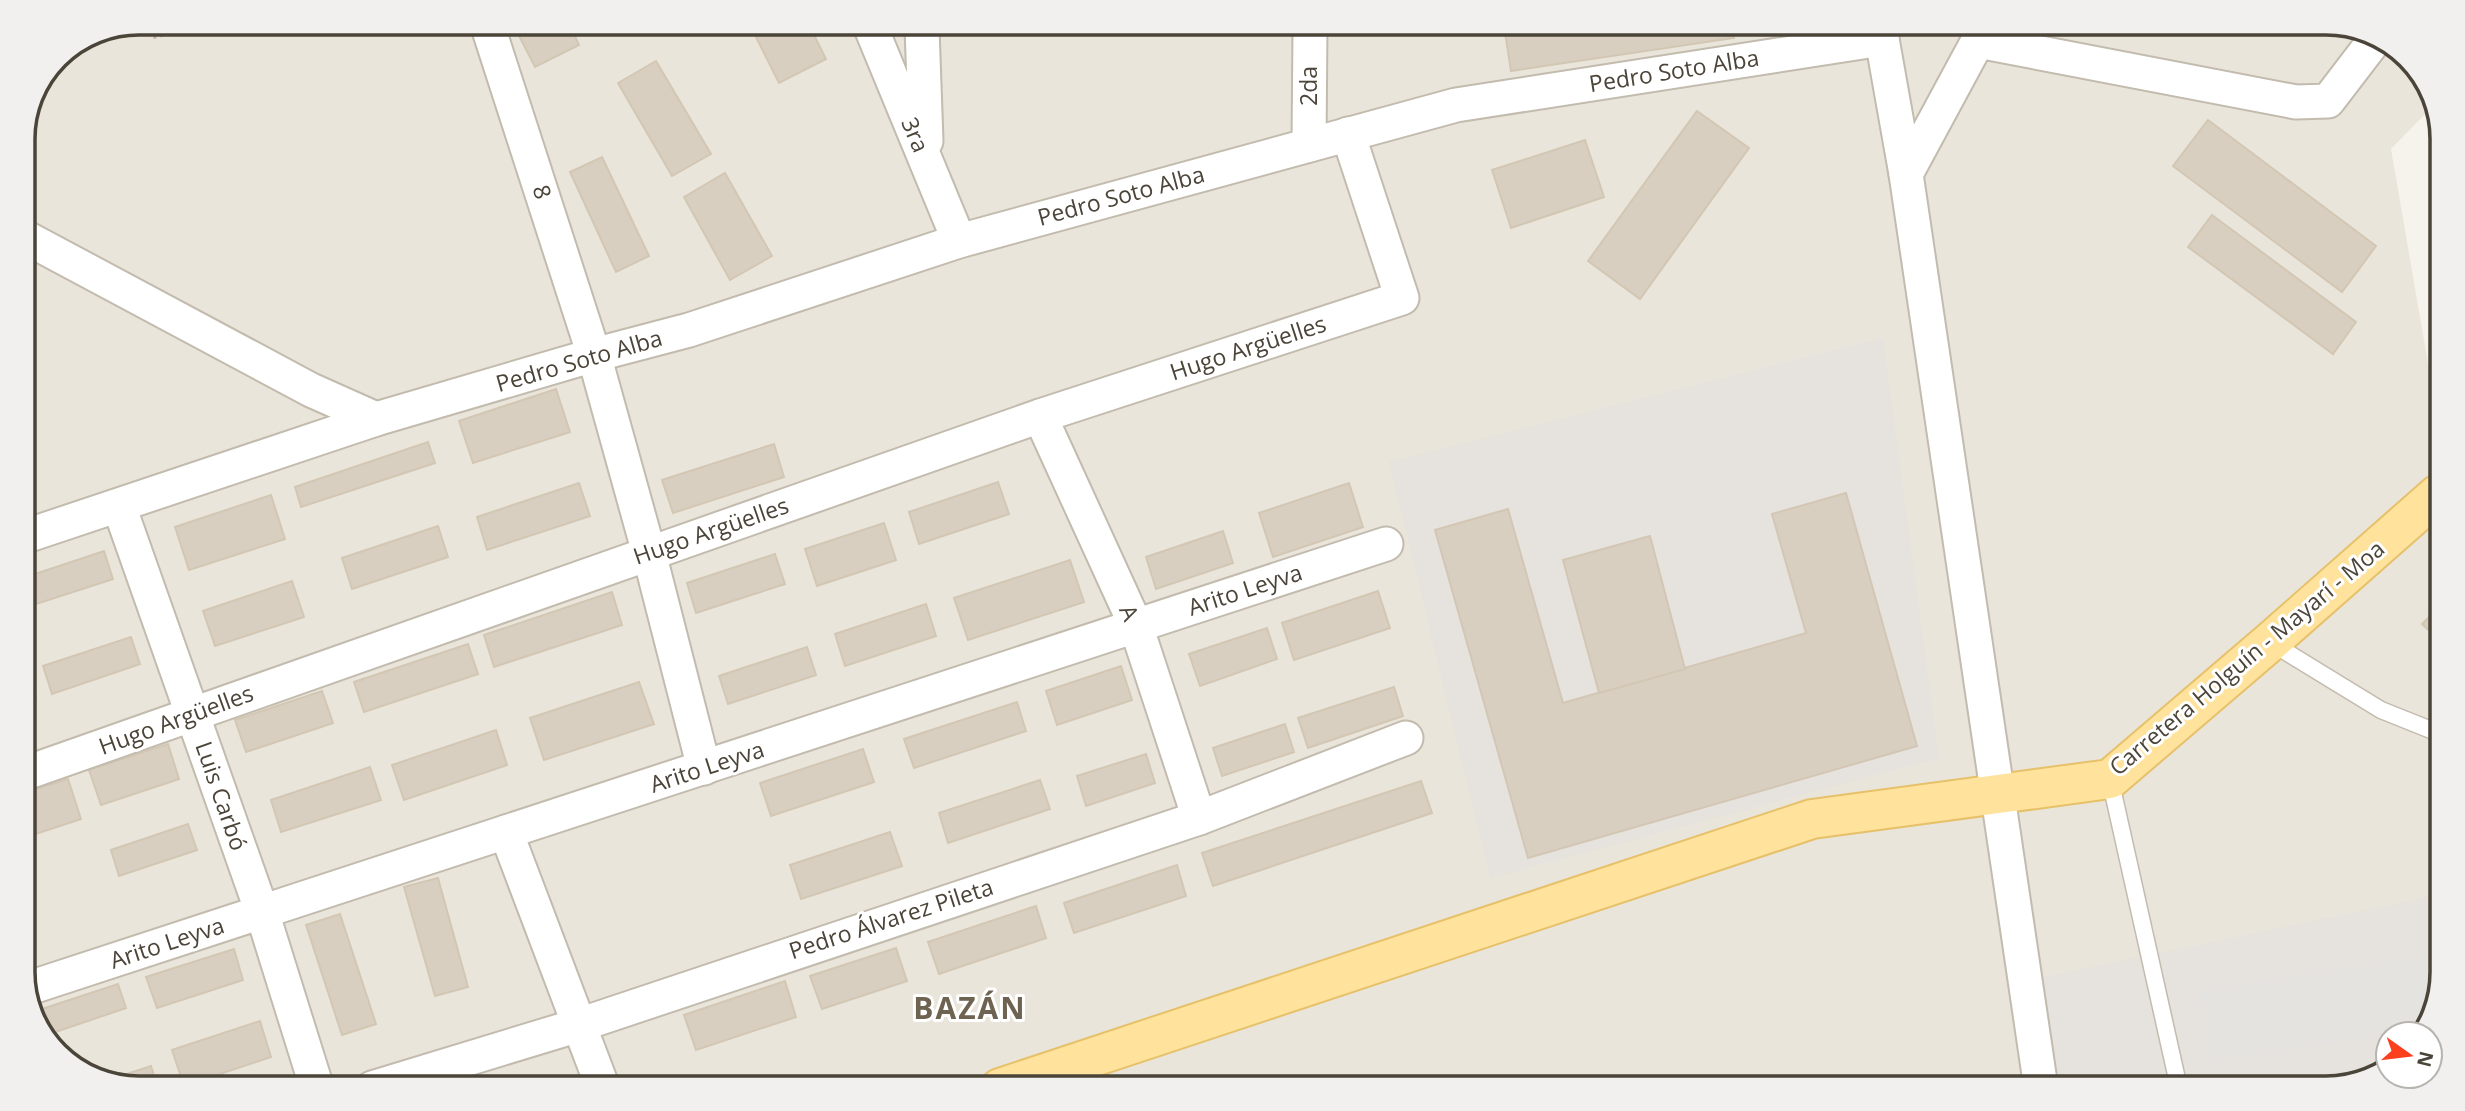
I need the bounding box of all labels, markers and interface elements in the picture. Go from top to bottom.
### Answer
street label: Pedro Soto Alba [1587,41,1761,99]
street label: 2da [1292,66,1324,106]
street label: 3ra [894,112,938,157]
street label: Pedro Soto Alba [1034,157,1208,233]
street label: 8 [526,180,560,203]
street label: Hugo Argüelles [1166,307,1330,387]
street label: Pedro Soto Alba [492,321,666,399]
street label: Hugo Argüelles [629,489,793,572]
street label: Carretera Holguín - Mayarí - Moa [2102,532,2391,782]
street label: Arito Leyva [1183,556,1306,623]
street label: A [1112,599,1148,626]
street label: Hugo Argüelles [94,676,257,762]
street label: Arito Leyva [645,733,768,800]
street label: Luis Carbó [188,737,256,855]
street label: Pedro Álvarez Pileta [784,870,997,966]
street label: Arito Leyva [105,909,228,976]
district label: BAZÁN [913,987,1027,1028]
north arrow [2374,1020,2444,1090]
text: N [2411,1048,2440,1070]

